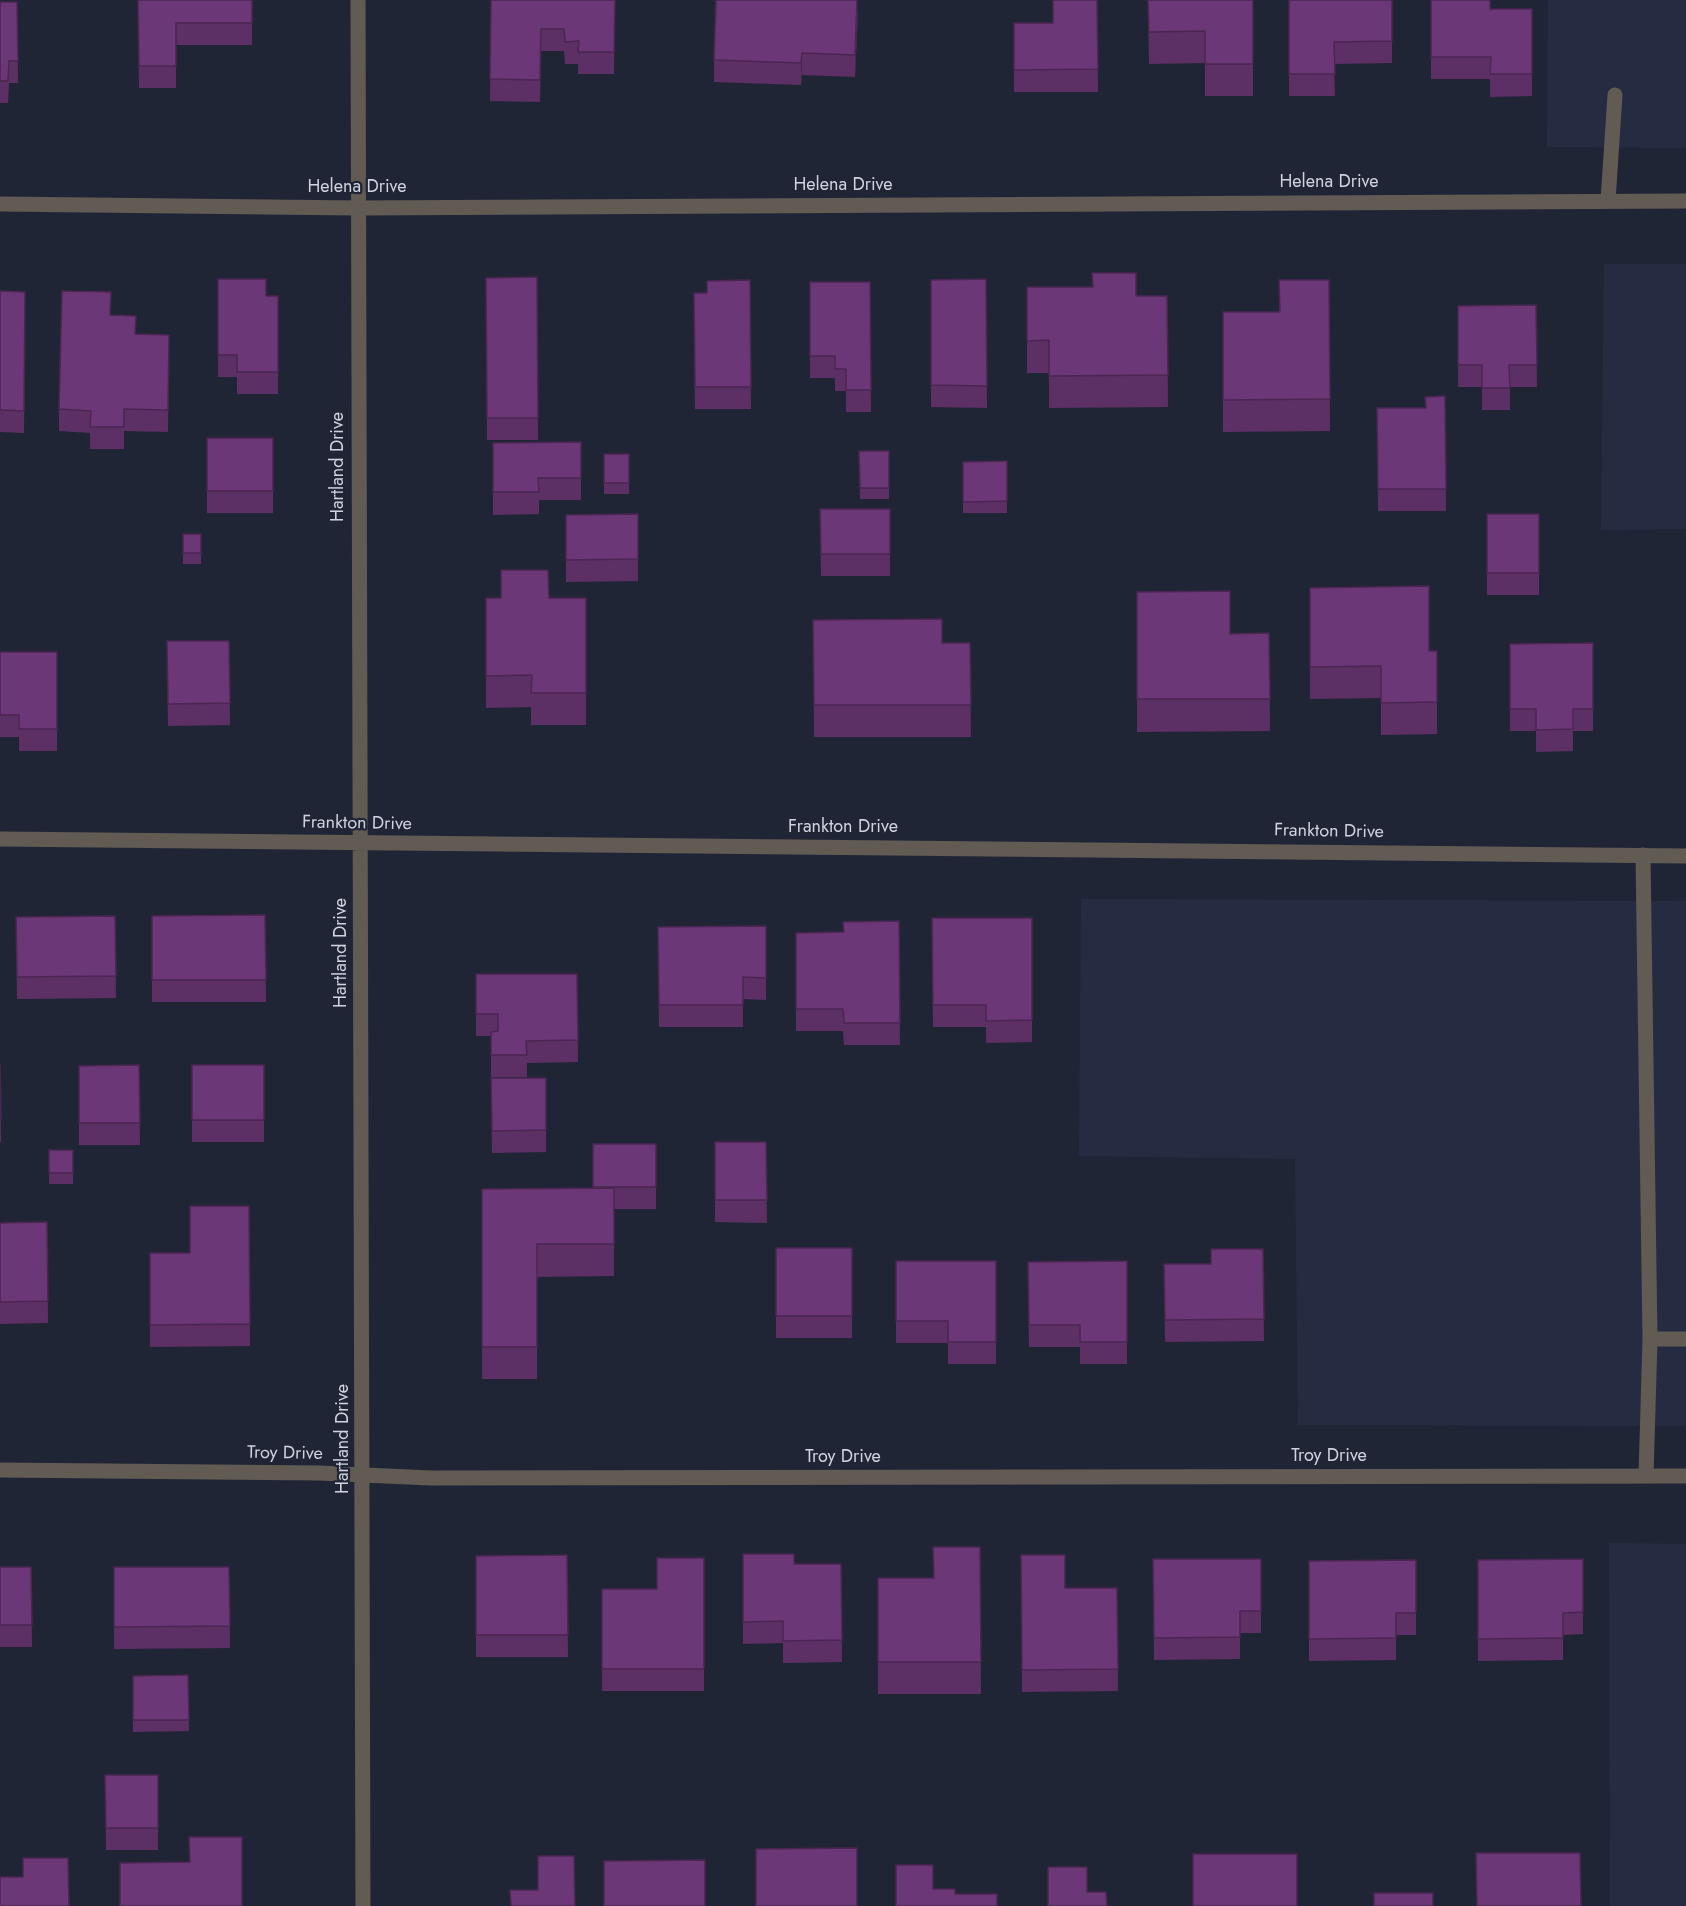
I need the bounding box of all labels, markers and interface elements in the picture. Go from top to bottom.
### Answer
street label: Helena Drive [1279,172,1379,194]
street label: Helena Drive [793,175,893,197]
street label: Helena Drive [307,177,407,199]
street label: Hartland Drive [328,412,350,522]
street label: Frankton Drive [302,812,412,836]
street label: Frankton Drive [788,817,898,839]
street label: Frankton Drive [1274,820,1384,844]
street label: Hartland Drive [331,898,353,1008]
street label: Hartland Drive [333,1384,355,1494]
street label: Troy Drive [247,1443,323,1465]
street label: Troy Drive [1291,1446,1367,1468]
street label: Troy Drive [805,1447,881,1469]

